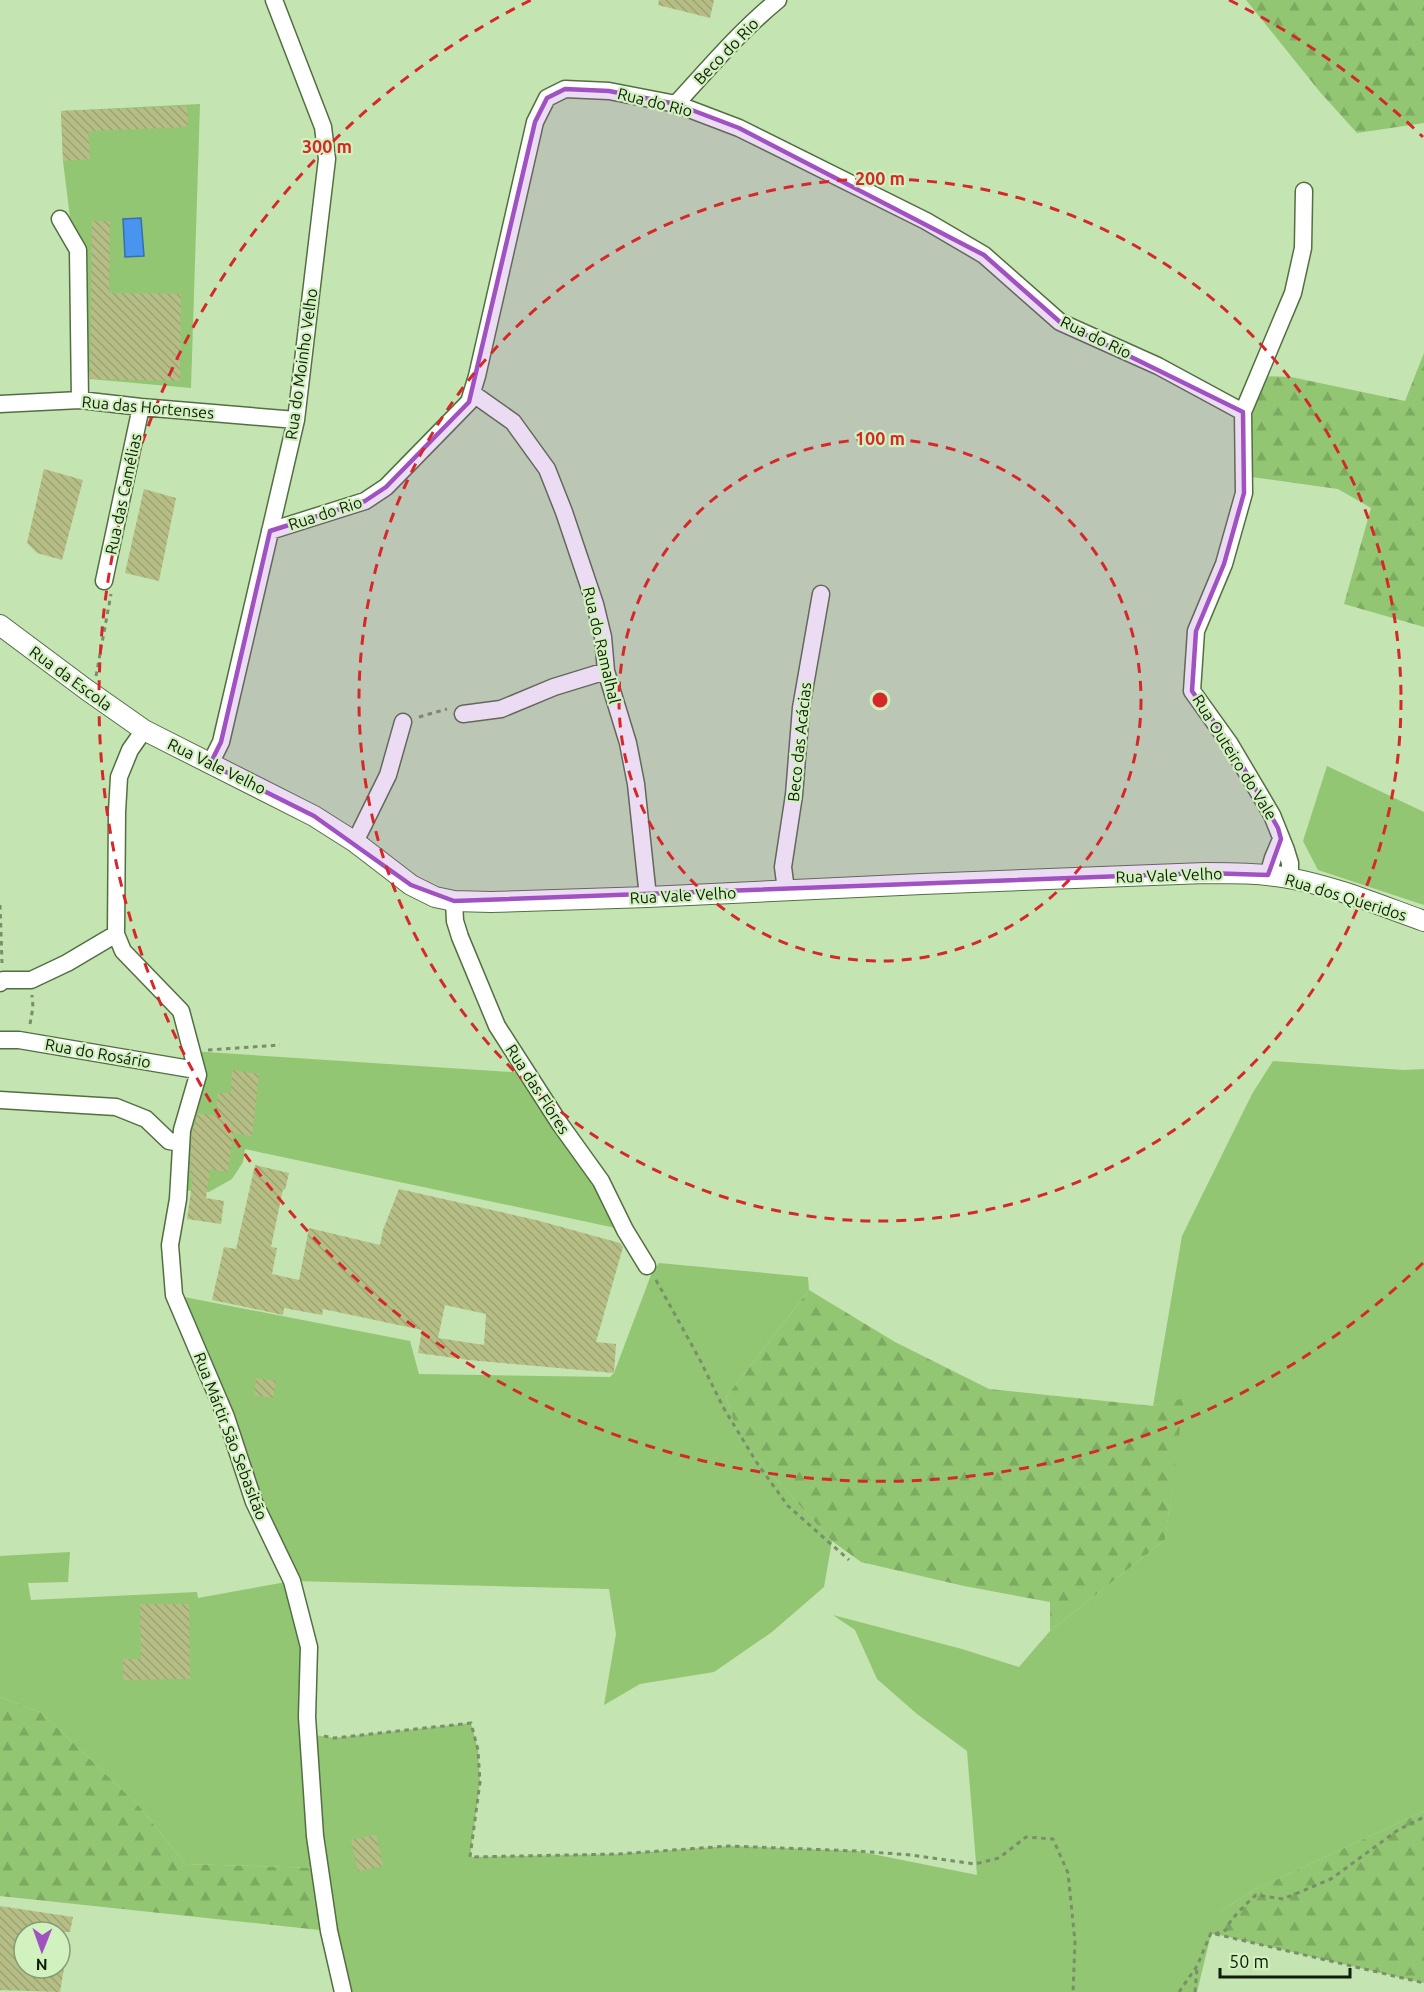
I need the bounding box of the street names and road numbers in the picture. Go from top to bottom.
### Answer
street label: Beco do Rio [690,14,762,88]
street label: Rua do Rio [616,84,694,120]
street label: Rua do Moinho Velho [281,287,321,441]
street label: Rua do Rio [1058,312,1134,362]
street label: Rua das Hortenses [81,392,215,422]
street label: Rua das Camélias [101,432,145,556]
street label: Rua do Rio [286,493,364,533]
street label: Rua do Ramalhal [580,585,624,705]
street label: Rua da Escola [26,642,116,714]
street label: Beco das Acácias [784,681,814,803]
street label: Rua Outeiro do Vale [1189,691,1281,823]
street label: Rua Vale Velho [165,734,269,798]
street label: Rua Vale Velho [1115,864,1223,886]
street label: Rua dos Queridos [1283,870,1409,924]
street label: Rua Vale Velho [629,883,737,907]
street label: Rua do Rosário [44,1035,152,1071]
street label: Rua das Flores [502,1041,574,1137]
street label: Rua Mártir São Sebasitão [191,1350,271,1522]

